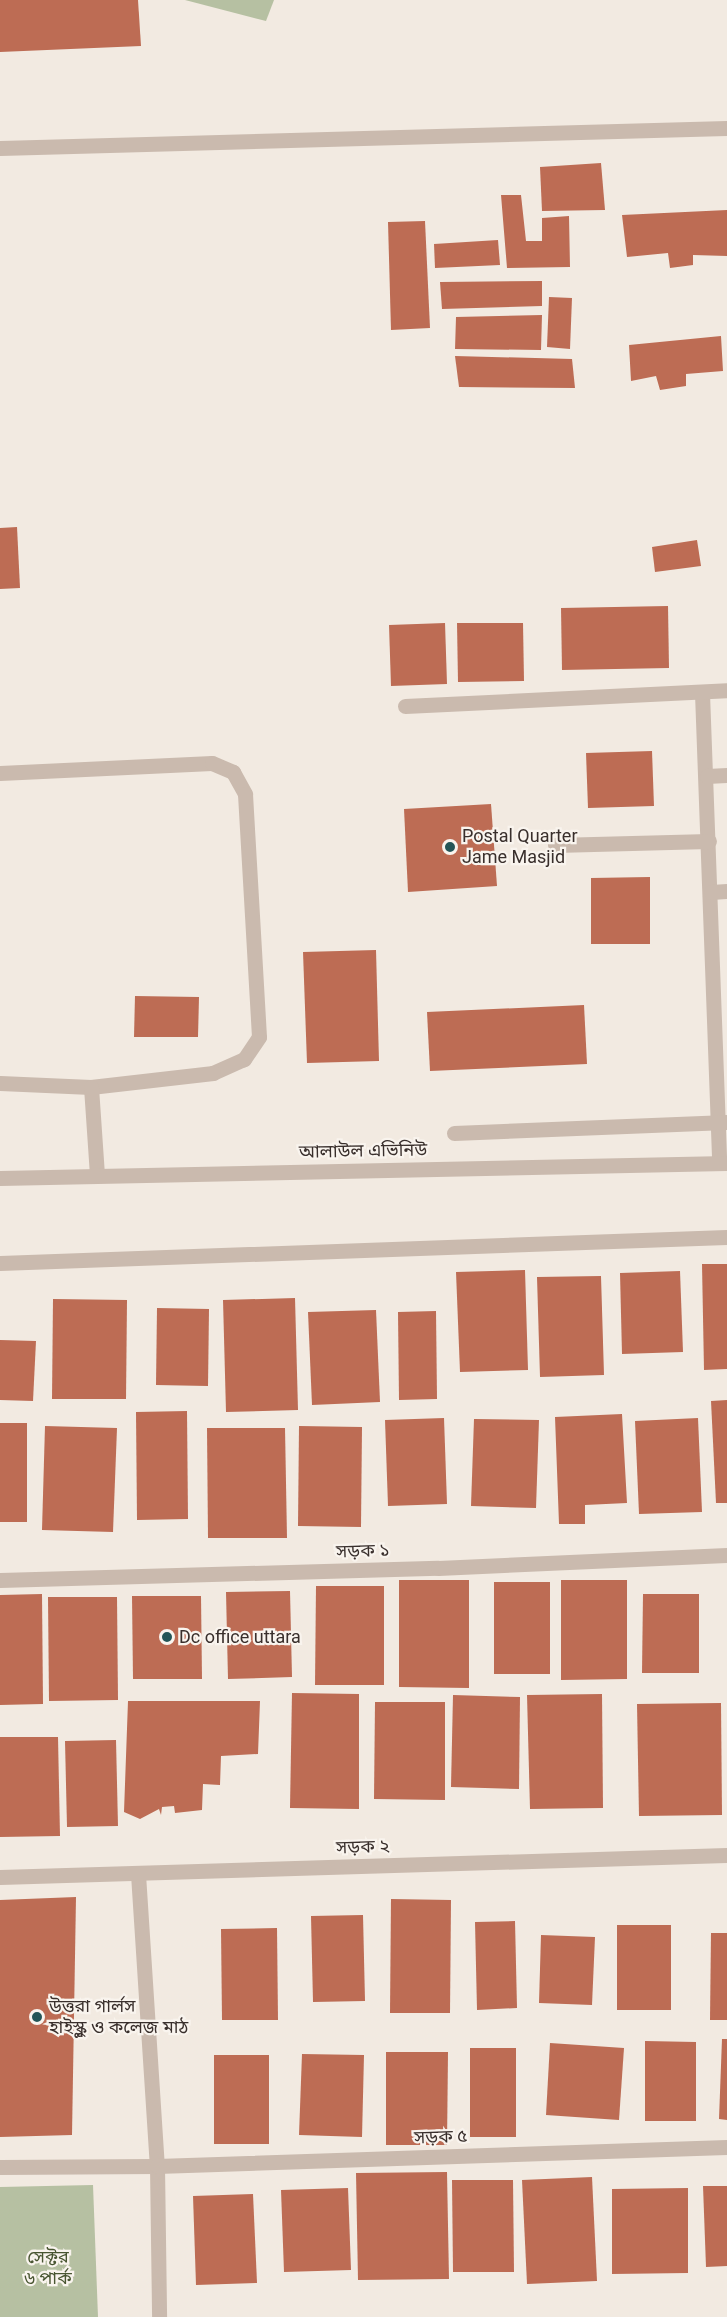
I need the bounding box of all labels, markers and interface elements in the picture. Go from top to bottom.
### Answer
place label: Postal Quarter Jame Masjid [462,826,577,868]
marker: Postal Quarter Jame Masjid [443,840,457,854]
street label: আলাউল এভিনিউ [299,1139,427,1163]
street label: সড়ক ১ [336,1539,390,1563]
place label: Dc office uttara [179,1626,301,1648]
marker: Dc office uttara [160,1630,174,1644]
street label: সড়ক ২ [336,1835,390,1859]
place label: উত্তরা গার্লস হাইস্কুল ও কলেজ মাঠ [49,1996,188,2038]
marker: উত্তরা গার্লস হাইস্কুল ও কলেজ মাঠ [30,2010,44,2024]
street label: সড়ক ৫ [414,2125,468,2149]
park label: সেক্টর ৬ পার্ক [24,2247,72,2290]

